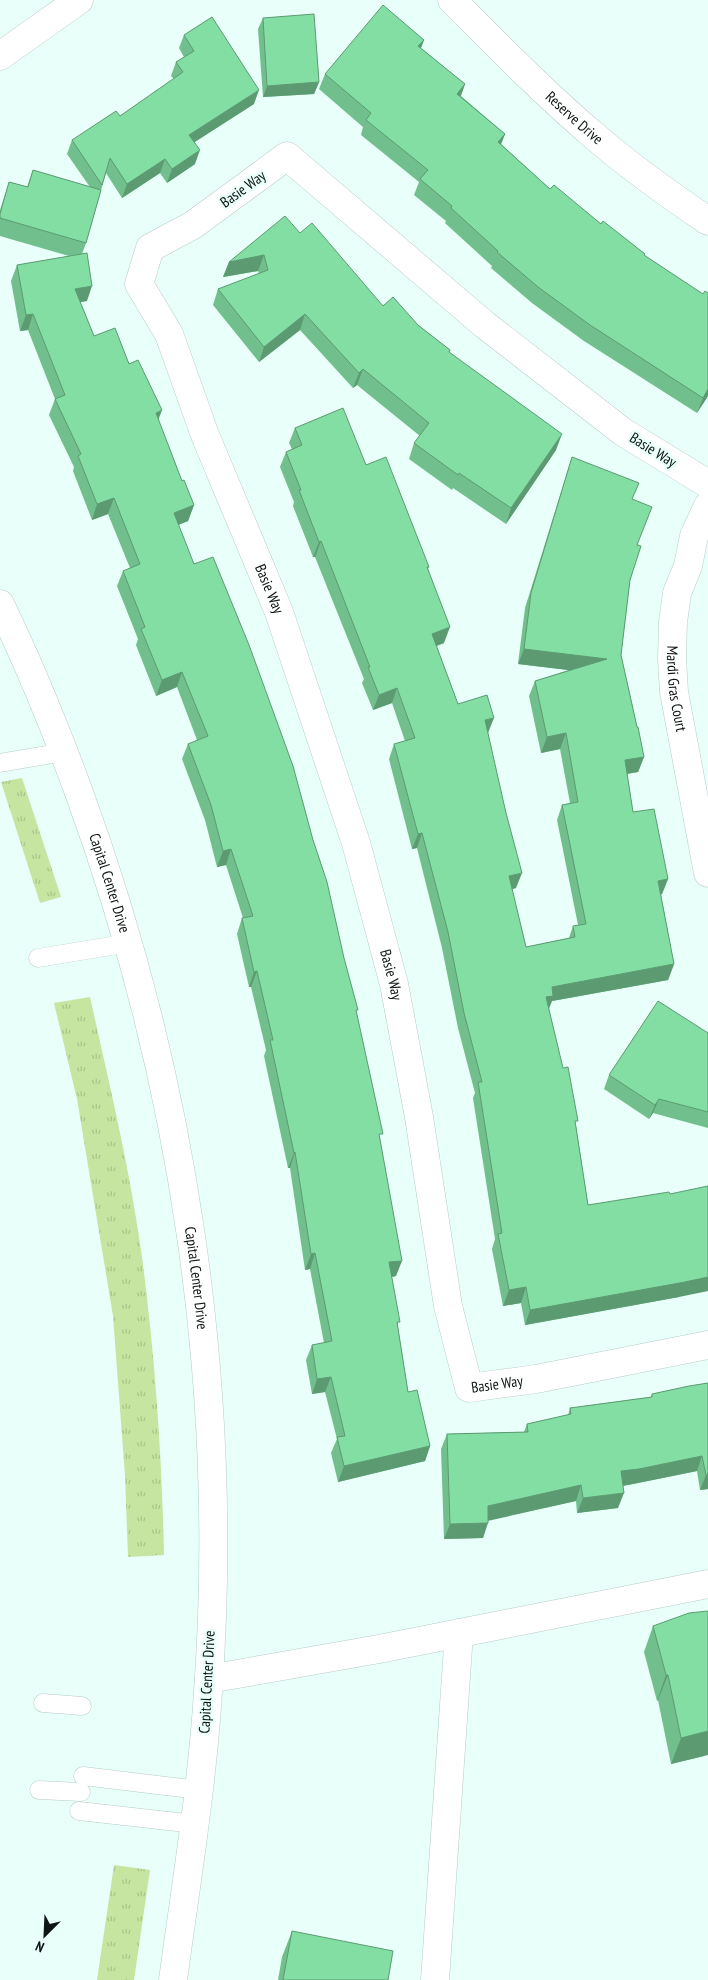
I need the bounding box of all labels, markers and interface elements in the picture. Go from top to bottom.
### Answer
street label: Reserve Drive [542,87,607,148]
street label: Basie Way [216,165,270,211]
street label: Basie Way [626,428,681,472]
street label: Basie Way [251,561,289,617]
street label: Mardi Gras Court [663,645,691,733]
street label: Capital Center Drive [85,831,135,935]
street label: Basie Way [376,947,407,1002]
street label: Capital Center Drive [181,1225,212,1330]
street label: Basie Way [470,1371,524,1397]
street label: Capital Center Drive [194,1630,219,1734]
north arrow [20,1910,70,1960]
text: N [33,1937,47,1957]

